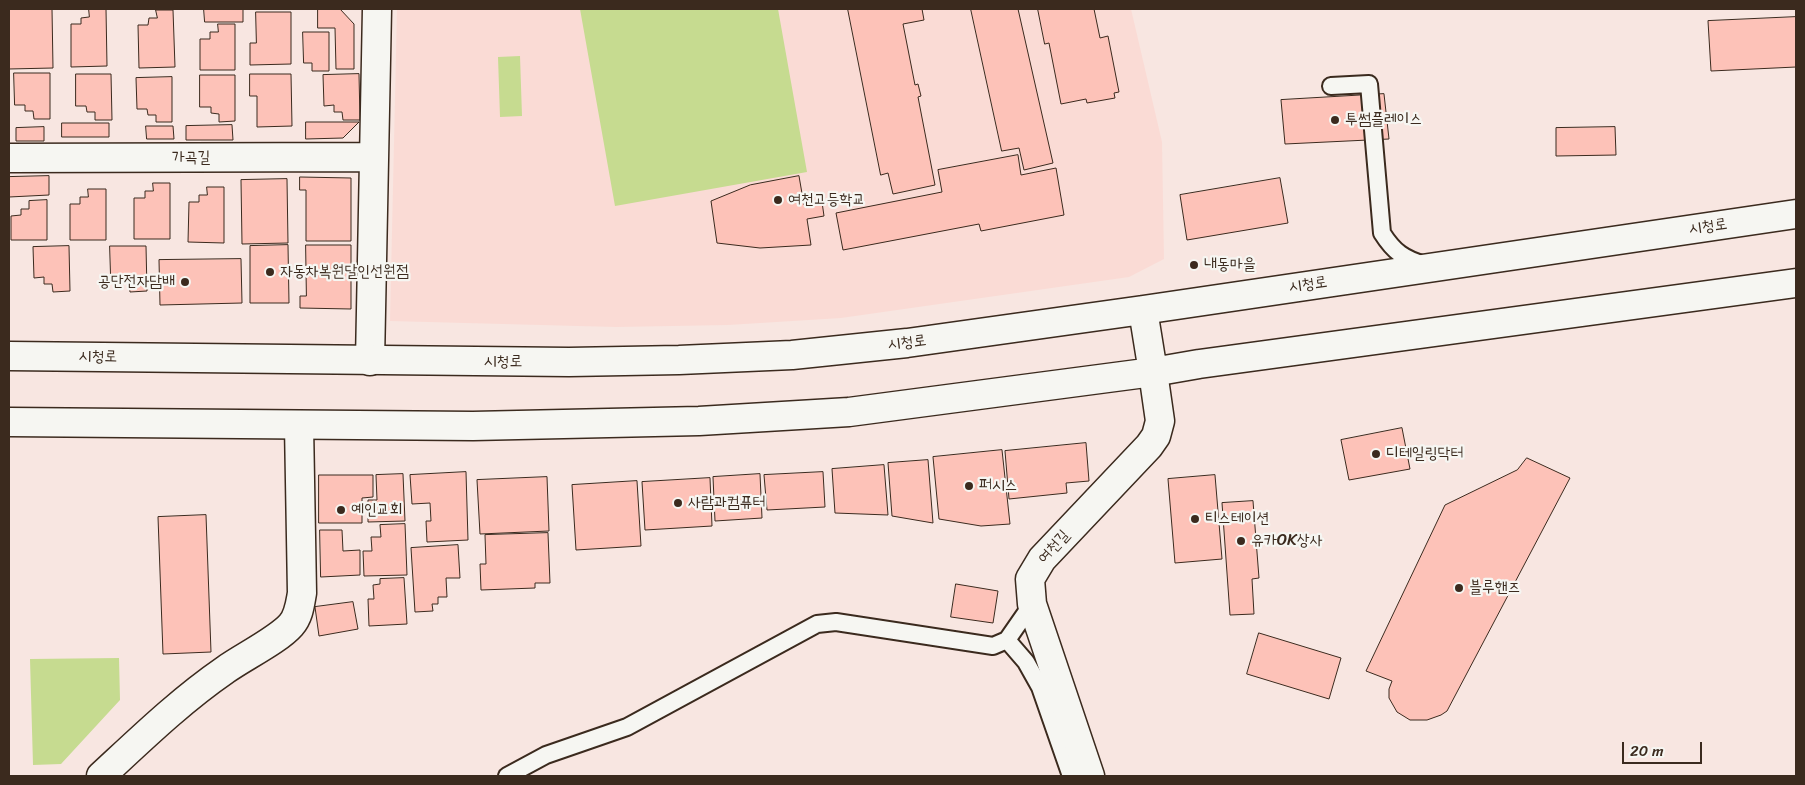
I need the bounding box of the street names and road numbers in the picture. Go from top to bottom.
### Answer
street label: 가곡길 [172,148,210,168]
street label: 시청로 [1688,215,1728,239]
street label: 시청로 [1288,273,1328,297]
street label: 시청로 [887,331,927,355]
street label: 시청로 [79,347,117,367]
street label: 시청로 [484,352,522,372]
street label: 여천길 [1034,526,1074,568]

